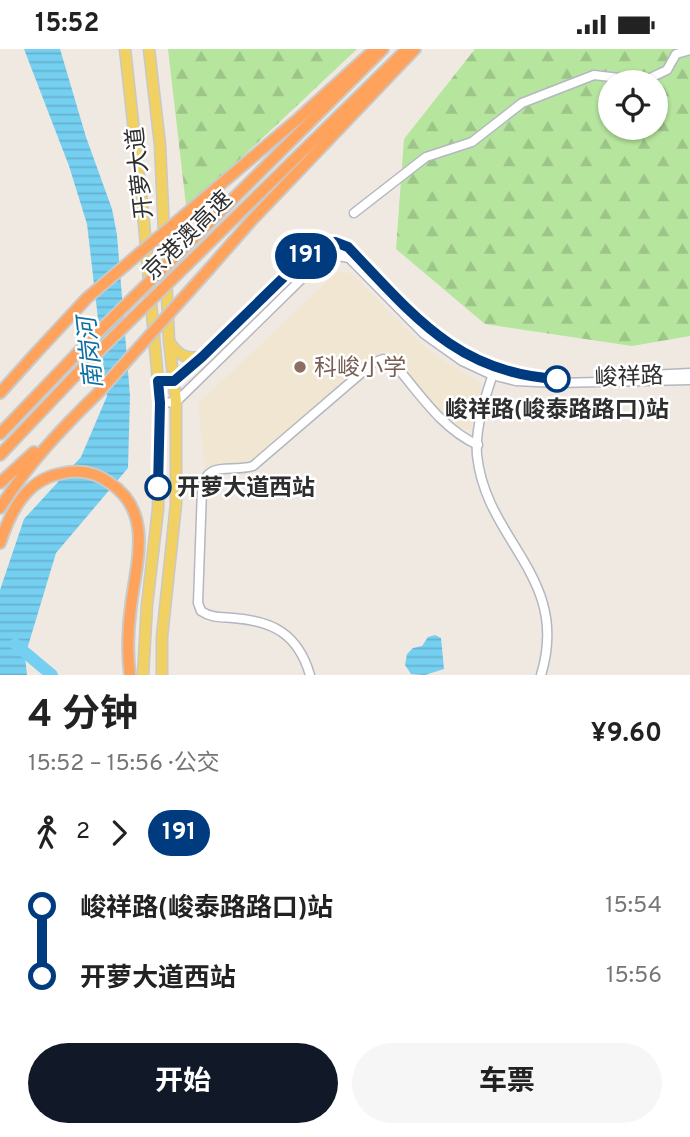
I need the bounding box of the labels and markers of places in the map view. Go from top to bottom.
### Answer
place label: 科峻小学 [314,355,406,384]
marker: 科峻小学 [292,359,308,375]
marker: 峻祥路(峻泰路路口)站 [544,366,570,392]
place label: 峻祥路(峻泰路路口)站 [445,397,669,426]
marker: 开萝大道西站 [145,474,171,500]
place label: 开萝大道西站 [177,475,315,504]

